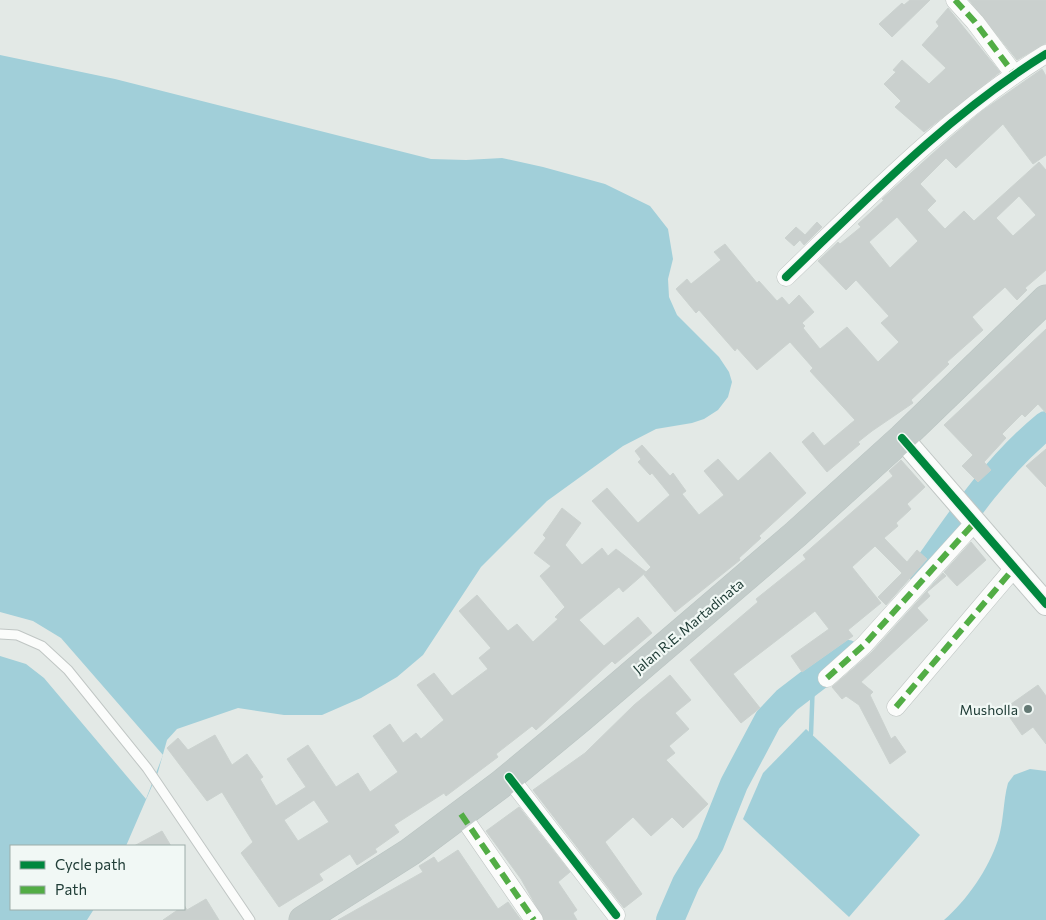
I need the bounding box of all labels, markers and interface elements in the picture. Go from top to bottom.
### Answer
street label: Jalan R.E. Martadinata [629,575,747,677]
place label: Musholla [960,701,1018,718]
marker: Musholla [1022,703,1034,715]
legend [10,845,185,910]
text: Cycle path [55,855,126,873]
text: Path [55,880,87,898]

